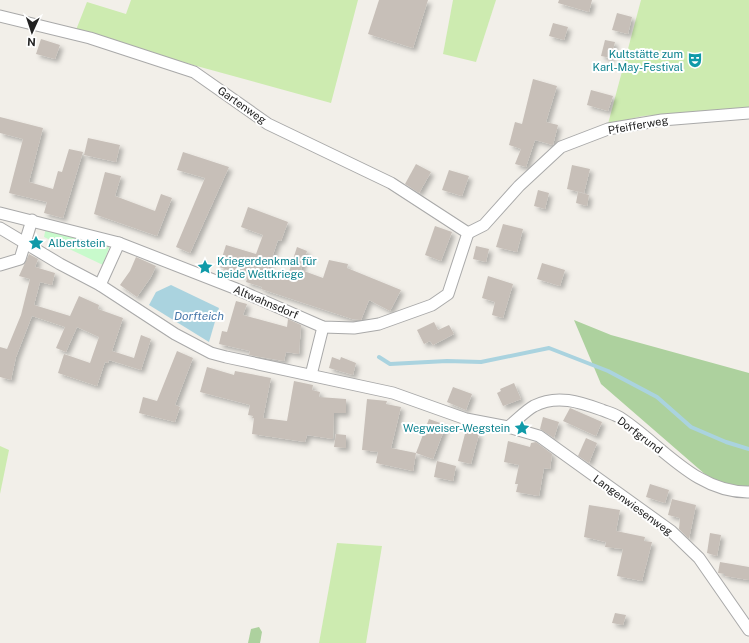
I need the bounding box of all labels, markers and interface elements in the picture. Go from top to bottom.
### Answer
north arrow [12,12,52,52]
text: N [27,36,36,48]
place label: Kultstätte zum Karl-May-Festival [592,48,683,73]
theatre icon: Kultstätte zum Karl-May-Festival [686,51,704,69]
street label: Gartenweg [215,84,269,126]
street label: Pfeifferweg [607,114,669,136]
place icon: Albertstein [27,234,45,252]
place label: Albertstein [48,237,105,249]
place label: Kriegerdenkmal für beide Weltkriege [217,255,317,280]
place icon: Kriegerdenkmal für beide Weltkriege [196,258,214,276]
street label: Altwahnsdorf [232,283,301,321]
water label: Dorfteich [174,309,224,323]
street label: Dorfgrund [615,414,665,456]
place icon: Wegweiser-Wegstein [513,419,531,437]
place label: Wegweiser-Wegstein [403,422,510,434]
street label: Langenwiesenweg [591,472,675,538]

